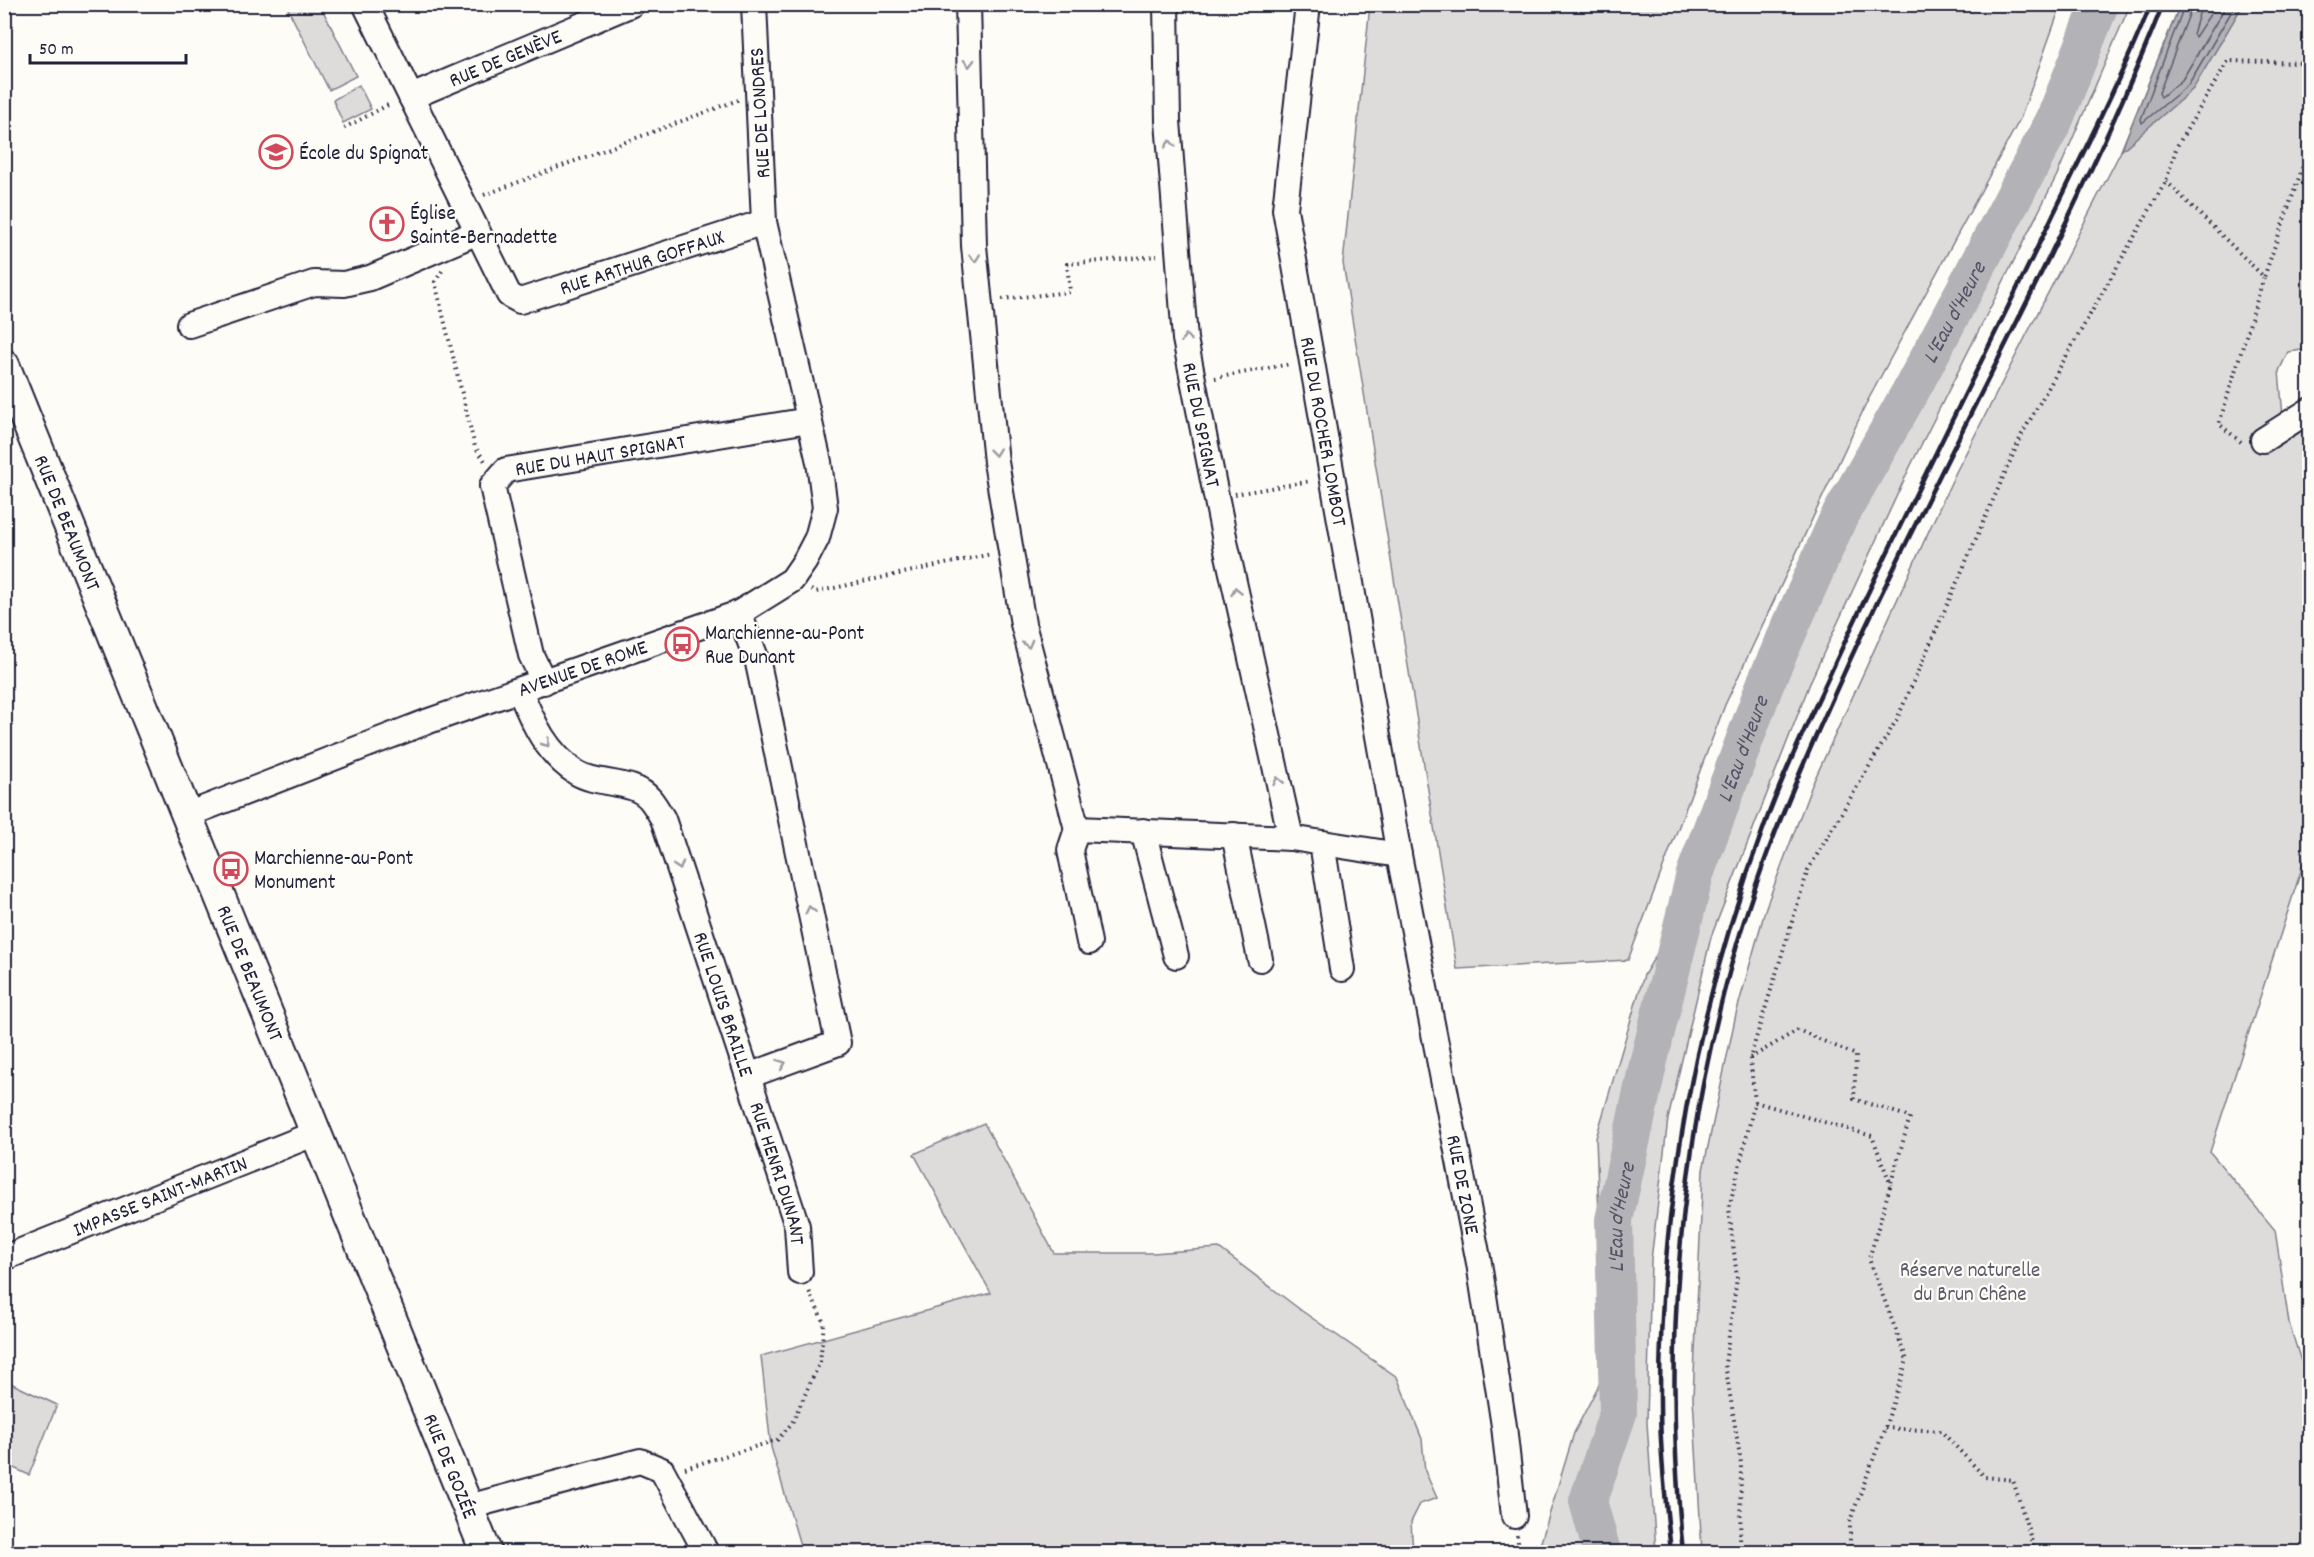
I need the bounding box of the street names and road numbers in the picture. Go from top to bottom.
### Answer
street label: RUE DE GENÈVE [445,23,568,97]
street label: RUE DE LONDRES [744,47,780,179]
street label: RUE ARTHUR GOFFAUX [556,224,729,305]
street label: RUE DU ROCHER LOMBOT [1290,335,1353,530]
street label: RUE DU SPIGNAT [1172,360,1226,491]
street label: RUE DU HAUT SPIGNAT [513,429,689,486]
street label: RUE DE BEAUMONT [24,451,106,597]
street label: AVENUE DE ROME [514,634,653,707]
street label: RUE DE BEAUMONT [207,901,289,1047]
street label: RUE LOUIS BRAILLE [683,929,759,1082]
street label: RUE HENRI DUNANT [739,1099,810,1246]
street label: RUE DE ZONE [1436,1133,1485,1238]
street label: IMPASSE SAINT-MARTIN [69,1150,253,1247]
street label: RUE DE GOZÉE [413,1410,483,1524]

